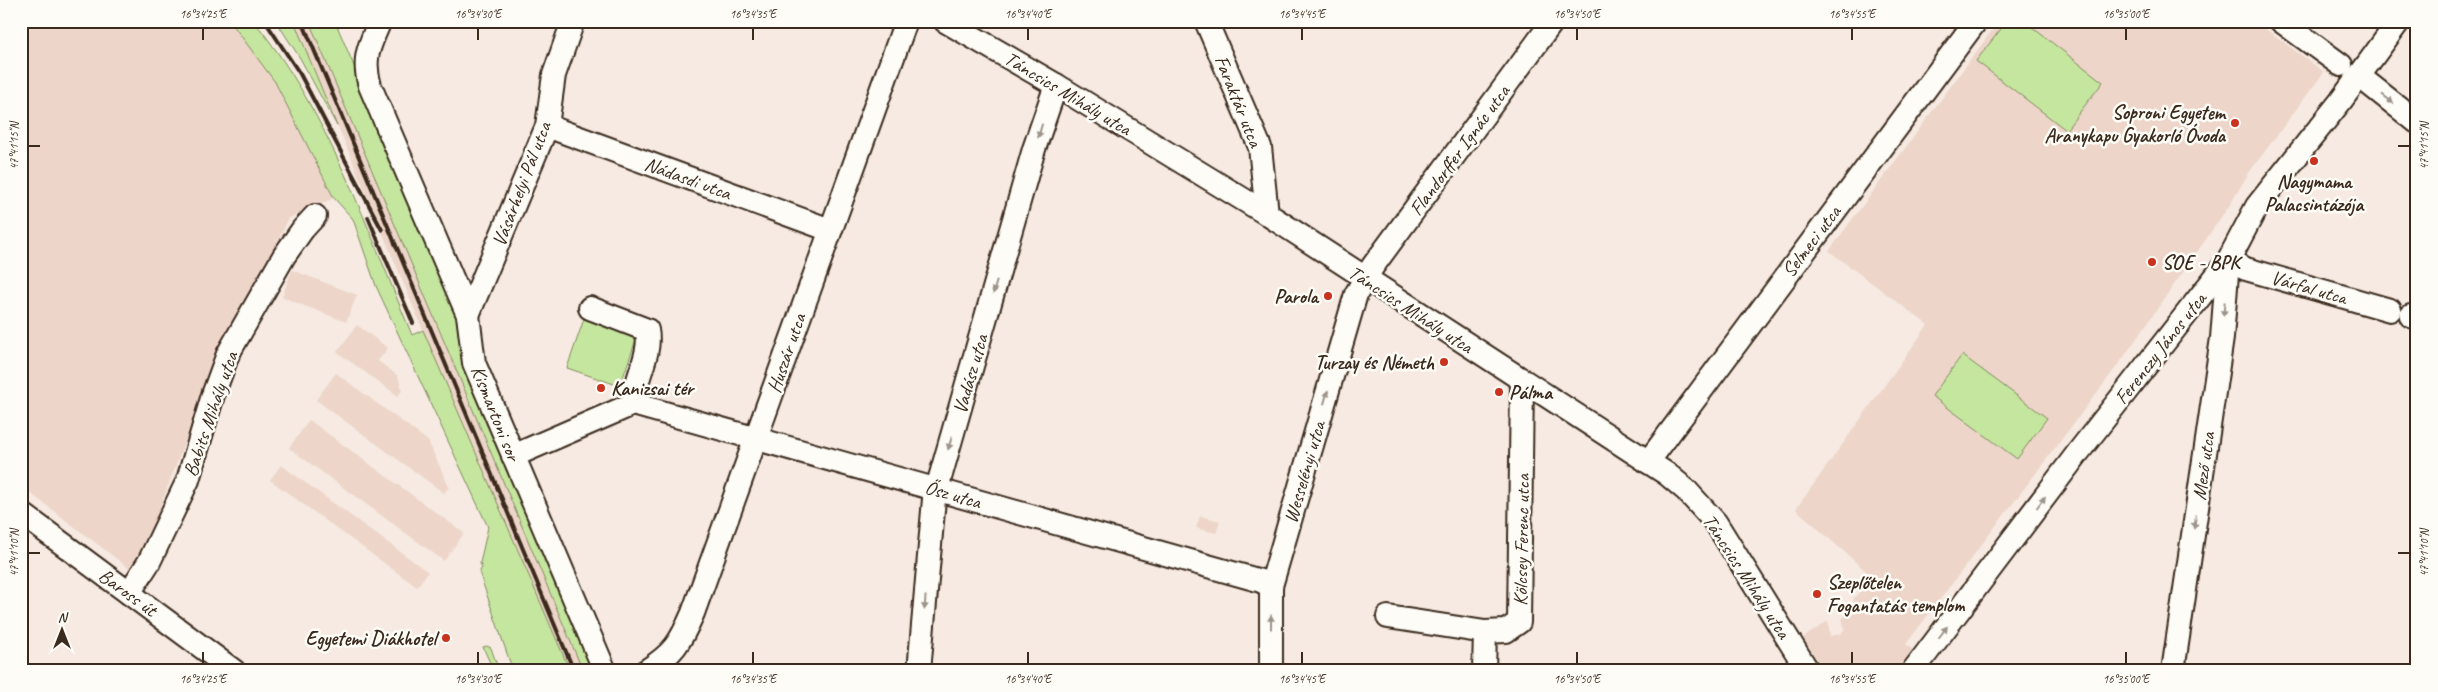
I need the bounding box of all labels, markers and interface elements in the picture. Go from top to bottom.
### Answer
text: 16°34'25"E [180,6,228,22]
text: 16°34'30"E [455,6,503,22]
text: 16°34'35"E [730,6,778,22]
text: 16°34'40"E [1005,6,1053,22]
text: 16°34'45"E [1279,6,1327,22]
text: 16°34'50"E [1554,6,1602,22]
text: 16°34'55"E [1829,6,1877,22]
text: 16°35'00"E [2103,6,2151,22]
street label: Táncsics Mihály utca [1000,46,1137,142]
street label: Faraktár utca [1209,52,1269,153]
street label: Flandorffer Ignác utca [1404,78,1516,221]
one-way arrow [2381,94,2395,104]
place label: Soproni Egyetem Aranykapu Gyakorló Óvoda [2044,100,2227,148]
street label: Vásárhelyi Pál utca [486,117,557,250]
marker: Soproni Egyetem Aranykapu Gyakorló Óvoda [2229,117,2241,129]
text: 47°41'15"N [6,121,22,170]
text: 47°41'15"N [2416,121,2432,170]
one-way arrow [1035,123,1043,138]
street label: Nádasdi utca [641,151,736,206]
marker: Nagymama Palacsintázója [2308,155,2320,167]
place label: Nagymama Palacsintázója [2265,169,2365,217]
street label: Selmeci utca [1776,199,1848,282]
place label: SOE - BPK [2162,250,2243,275]
marker: SOE - BPK [2146,256,2158,268]
street label: Táncsics Mihály utca [1344,260,1479,360]
street label: Várfal utca [2268,265,2351,311]
one-way arrow [990,279,998,294]
place label: Parola [1274,284,1320,309]
street label: Ferenczy János utca [2109,286,2213,409]
marker: Parola [1322,290,1334,302]
one-way arrow [2220,302,2228,318]
street label: Huszár utca [761,308,812,396]
street label: Vadász utca [947,330,994,417]
street label: Babits Mihály utca [177,347,244,480]
place label: Turzay és Németh [1315,350,1435,375]
marker: Turzay és Németh [1438,356,1450,368]
street label: Kismartoni sor [465,362,527,466]
place label: Kanizsai tér [611,376,696,401]
place label: Pálma [1509,380,1554,405]
marker: Kanizsai tér [595,382,607,394]
marker: Pálma [1493,386,1505,398]
one-way arrow [1323,390,1331,405]
street label: Wesselényi utca [1278,417,1331,526]
street label: Mező utca [2186,429,2221,502]
one-way arrow [946,436,954,451]
street label: Kölcsey Ferenc utca [1508,472,1535,606]
street label: Ősz utca [922,475,986,515]
one-way arrow [2035,496,2046,509]
street label: Táncsics Mihály utca [1697,509,1797,645]
one-way arrow [2191,515,2199,531]
text: 47°41'10"N [6,528,22,577]
text: 47°41'10"N [2416,528,2432,577]
street label: Baross út [94,563,164,623]
place label: Szeplőtelen Fogantatás templom [1827,570,1966,618]
marker: Szeplőtelen Fogantatás templom [1811,588,1823,600]
one-way arrow [921,595,929,611]
north arrow [38,604,88,654]
text: N [58,609,69,626]
one-way arrow [1267,614,1275,630]
place label: Egyetemi Diákhotel [306,626,440,652]
one-way arrow [1937,626,1948,639]
marker: Egyetemi Diákhotel [440,632,452,644]
text: 16°34'25"E [180,671,228,687]
text: 16°34'30"E [455,671,503,687]
text: 16°34'35"E [730,671,778,687]
text: 16°34'40"E [1005,671,1053,687]
text: 16°34'45"E [1279,671,1327,687]
text: 16°34'50"E [1554,671,1602,687]
text: 16°34'55"E [1829,671,1877,687]
text: 16°35'00"E [2103,671,2151,687]

